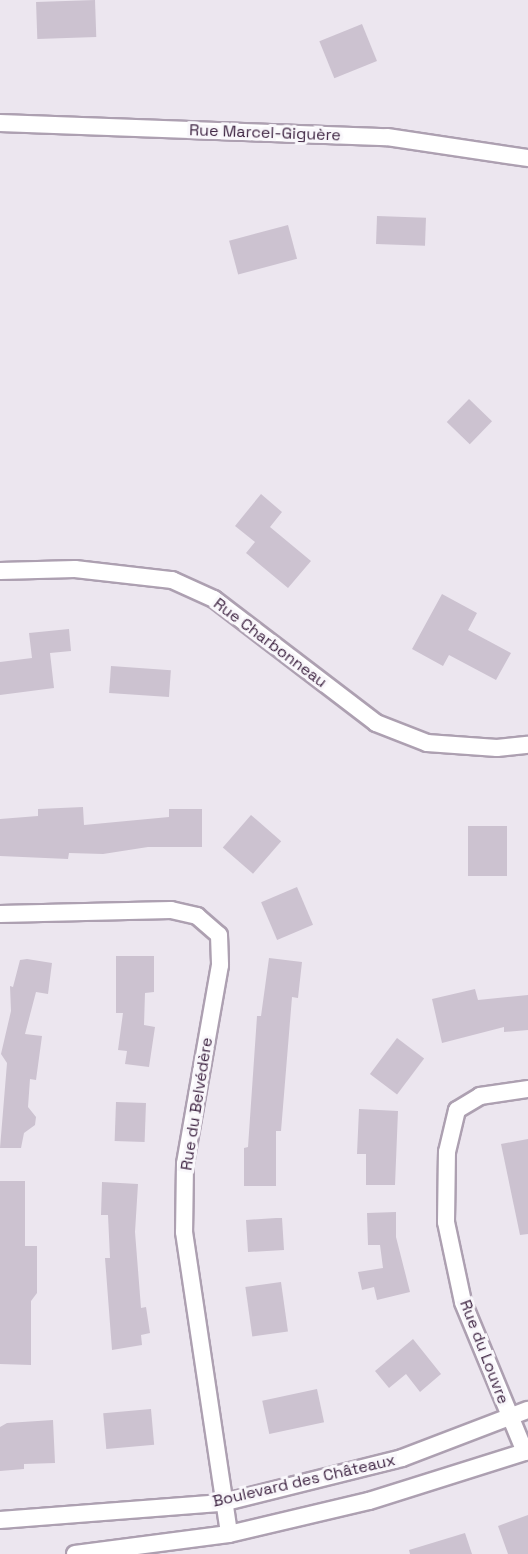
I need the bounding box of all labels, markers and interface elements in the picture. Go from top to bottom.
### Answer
street label: Rue Marcel-Giguère [189,121,341,145]
street label: Rue Charbonneau [210,594,330,692]
street label: Rue du Belvédère [177,1036,217,1172]
street label: Rue du Louvre [455,1297,513,1407]
street label: Boulevard des Châteaux [211,1451,397,1511]

